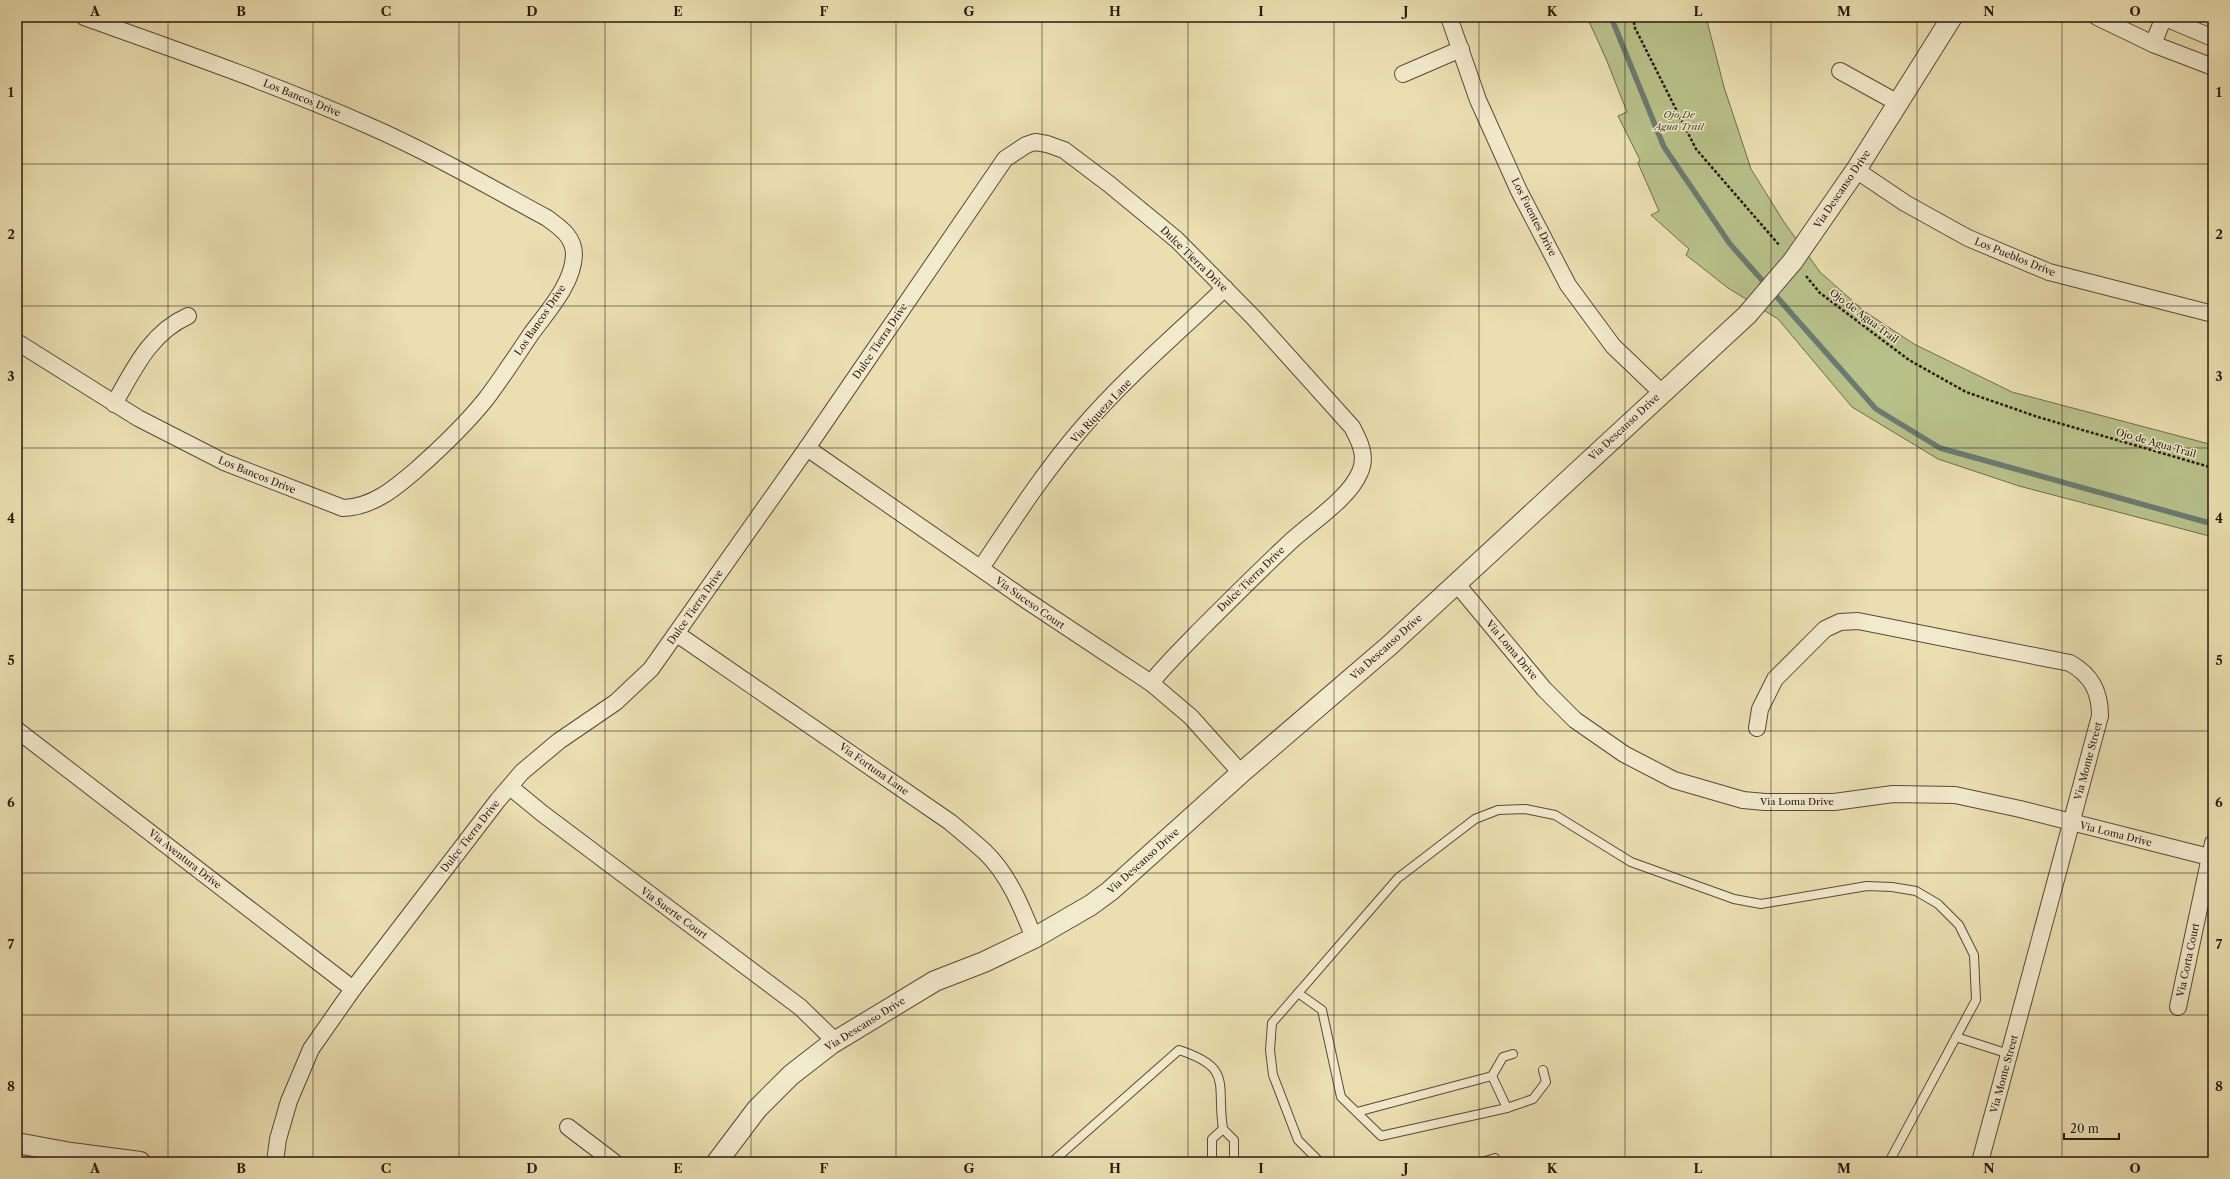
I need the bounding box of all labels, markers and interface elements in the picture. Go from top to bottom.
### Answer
text: A [89,3,101,19]
text: B [236,3,246,19]
text: C [381,3,391,19]
text: D [526,3,538,19]
text: E [673,3,683,19]
text: F [820,3,829,19]
text: G [963,3,975,19]
text: H [1109,3,1121,19]
text: I [1258,3,1264,19]
text: J [1401,3,1409,19]
text: K [1547,3,1558,19]
text: L [1694,3,1703,19]
text: M [1837,3,1851,19]
text: N [1983,3,1995,19]
text: O [2129,3,2141,19]
street label: Los Bancos Drive [261,77,343,120]
text: 1 [8,84,14,100]
text: 1 [2216,84,2222,100]
park label: Ojo De Agua Trail [1652,108,1706,133]
street label: Via Descanso Drive [1810,147,1873,232]
street label: Los Fuentes Drive [1509,176,1560,259]
street label: Dulce Tierra Drive [1158,224,1231,295]
text: 2 [7,226,15,242]
text: 2 [2215,226,2223,242]
street label: Los Pueblos Drive [1973,235,2058,279]
street label: Los Bancos Drive [512,282,569,358]
street label: Ojo de Agua Trail [1827,286,1901,346]
street label: Dulce Tierra Drive [850,300,910,381]
text: 3 [7,368,15,384]
text: 3 [2215,368,2223,384]
street label: Via Riqueza Lane [1067,376,1134,446]
street label: Via Descanso Drive [1585,391,1662,464]
street label: Ojo de Agua Trail [2115,425,2198,461]
street label: Los Bancos Drive [216,454,298,497]
text: 4 [7,510,15,526]
text: 4 [2215,510,2223,526]
street label: Dulce Tierra Drive [1215,543,1288,614]
street label: Dulce Tierra Drive [664,567,726,647]
street label: Via Suceso Court [992,574,1068,632]
street label: Via Descanso Drive [1347,611,1425,683]
street label: Via Loma Drive [1483,617,1541,683]
text: 5 [7,652,15,668]
text: 5 [2215,652,2223,668]
street label: Via Monte Street [2071,720,2105,803]
street label: Via Fortuna Lane [836,740,912,798]
text: 6 [7,794,15,810]
text: 6 [2215,794,2223,810]
street label: Via Loma Drive [1759,795,1834,808]
street label: Dulce Tierra Drive [438,797,503,875]
street label: Via Loma Drive [2078,819,2154,849]
street label: Via Descanso Drive [1104,825,1182,897]
street label: Via Aventura Drive [145,826,224,892]
street label: Via Suerte Court [637,884,710,942]
street label: Via Corta Court [2174,921,2202,999]
text: 7 [8,936,15,952]
text: 7 [2216,936,2223,952]
street label: Via Descanso Drive [822,994,908,1054]
street label: Via Monte Street [1987,1033,2021,1116]
text: 8 [7,1078,15,1094]
text: 8 [2215,1078,2223,1094]
scale bar [2064,1115,2119,1141]
text: 20 m [2070,1121,2099,1136]
text: A [89,1160,101,1176]
text: B [236,1160,246,1176]
text: C [381,1160,391,1176]
text: D [526,1160,538,1176]
text: E [673,1160,683,1176]
text: F [820,1160,829,1176]
text: G [963,1160,975,1176]
text: H [1109,1160,1121,1176]
text: I [1258,1160,1264,1176]
text: J [1401,1160,1409,1176]
text: K [1547,1160,1558,1176]
text: L [1694,1160,1703,1176]
text: M [1837,1160,1851,1176]
text: N [1983,1160,1995,1176]
text: O [2129,1160,2141,1176]

